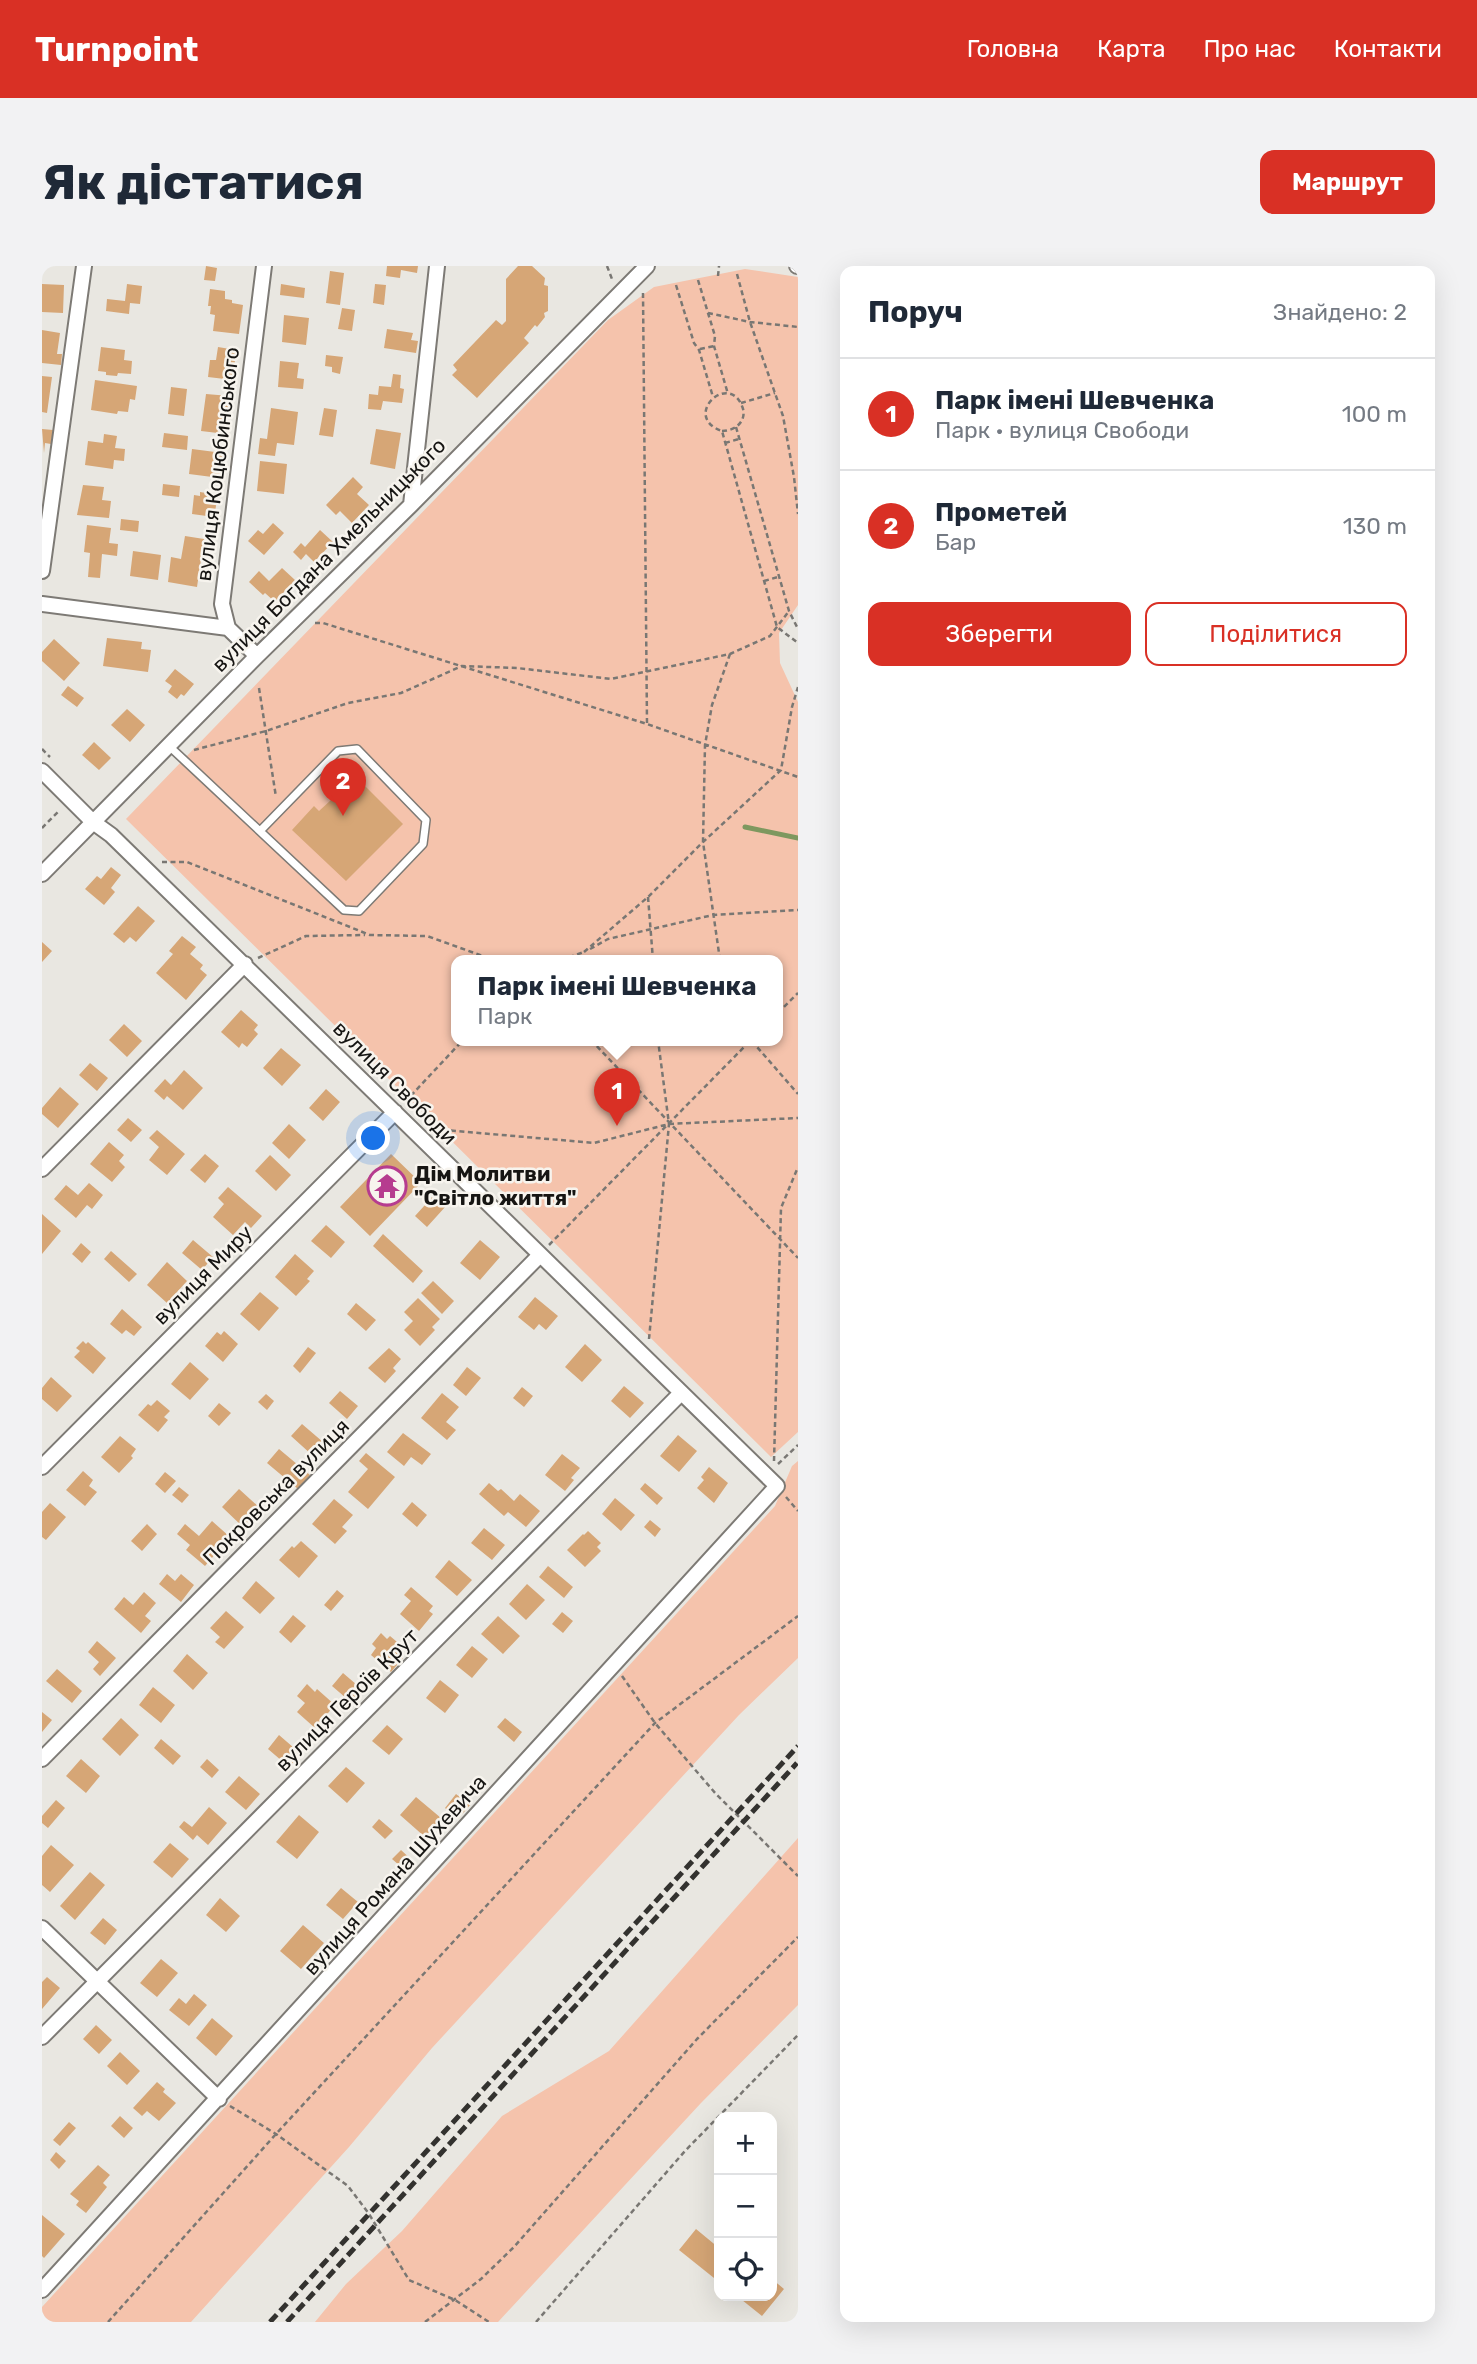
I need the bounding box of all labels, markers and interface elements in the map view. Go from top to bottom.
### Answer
text: Turnpoint [35,30,198,69]
text: Головна [967,35,1059,63]
text: Карта [1097,35,1165,63]
text: Про нас [1203,35,1296,63]
text: Контакти [1334,35,1442,63]
button: Маршрут [1260,150,1435,214]
text: Як дістатися [42,153,364,211]
text: Поруч [868,294,963,330]
text: Знайдено: 2 [1273,298,1407,326]
street label: вулиця Коцюбинського [191,346,244,582]
text: Парк імені Шевченка [935,385,1214,416]
text: 1 [885,400,897,428]
text: 100 m [1342,400,1407,428]
text: Парк · вулиця Свободи [935,416,1189,444]
street label: вулиця Богдана Хмельницького [207,433,451,677]
text: Прометей [935,497,1067,528]
text: 2 [884,512,898,540]
text: 130 m [1343,512,1407,540]
text: Бар [935,528,976,556]
button: Зберегти [868,602,1131,666]
button: Поділитися [1145,602,1407,666]
pin: 2 [320,758,366,816]
popup [451,955,783,1046]
text: Парк імені Шевченка [477,971,757,1002]
text: Парк [477,1002,532,1030]
street label: вулиця Свободи [328,1016,462,1150]
pin: 1 [594,1068,640,1126]
your location [356,1121,390,1155]
place label: Дім Молитви "Світло життя" [414,1161,577,1210]
temple icon: Дім Молитви "Світло життя" [366,1165,408,1207]
street label: вулиця Миру [148,1220,258,1330]
street label: Покровська вулиця [197,1413,354,1570]
street label: вулиця Героїв Крут [270,1623,423,1776]
street label: вулиця Романа Шухевича [298,1769,491,1980]
map controls [714,2112,777,2301]
button: + [714,2112,777,2175]
button: − [714,2175,777,2238]
button: locate [714,2238,777,2301]

